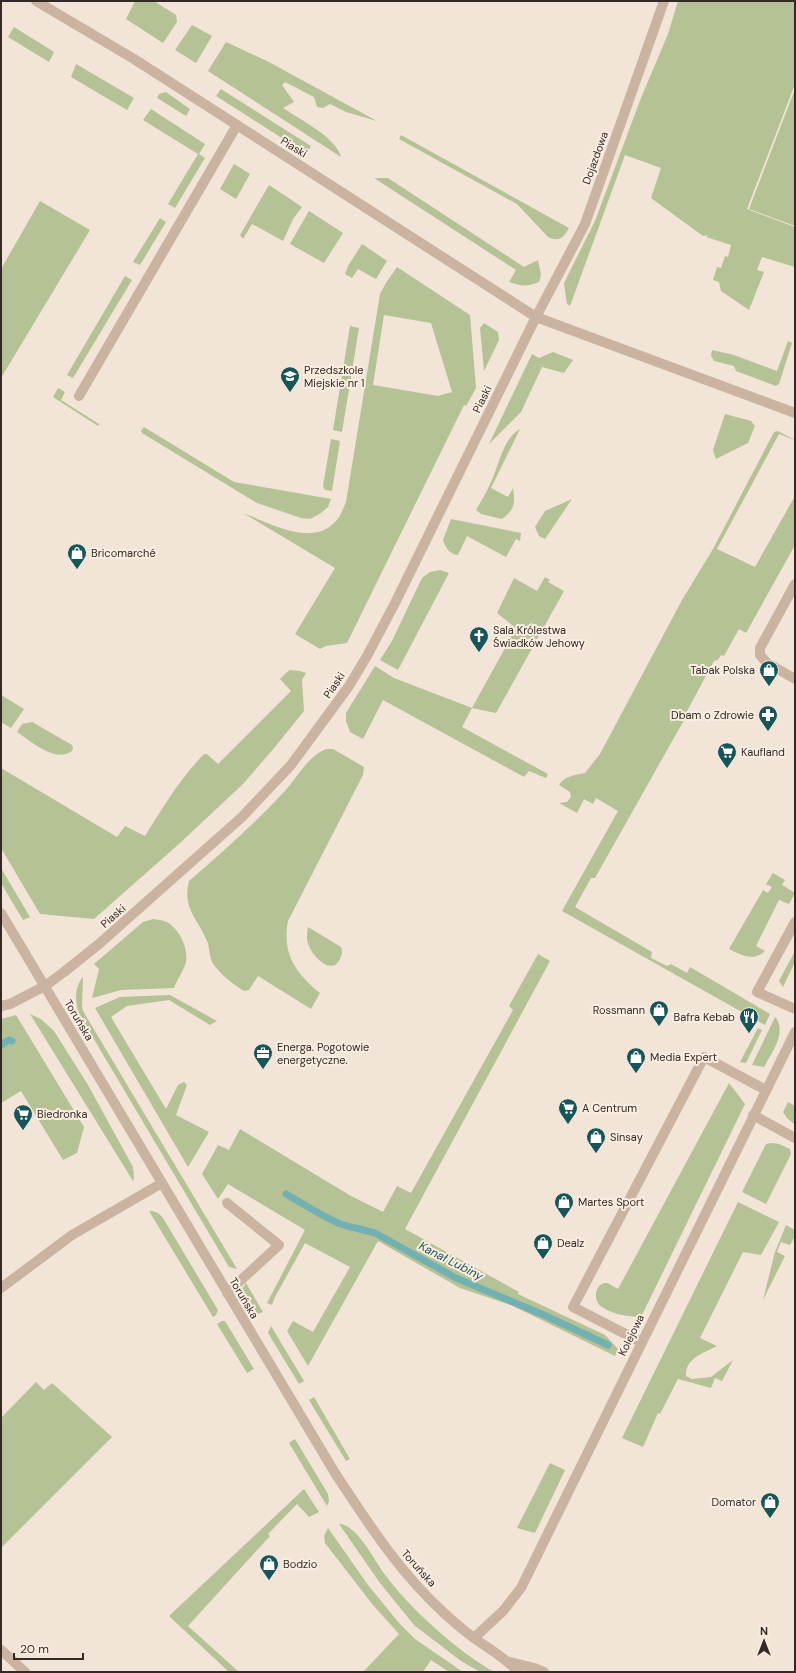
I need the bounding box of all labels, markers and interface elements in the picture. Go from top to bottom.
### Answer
street label: Dojazdowa [579,130,611,186]
street label: Piaski [278,133,310,161]
place label: Przedszkole Miejskie nr 1 [304,363,364,390]
school or university icon: Przedszkole Miejskie nr 1 [279,365,301,393]
street label: Piaski [469,383,495,415]
shop icon: Bricomarché [66,542,88,570]
place label: Bricomarché [91,546,156,560]
place label: Sala Królestwa Świadków Jehowy [493,623,585,650]
church icon: Sala Królestwa Świadków Jehowy [468,625,490,653]
shop icon: Tabak Polska [758,659,780,687]
place label: Tabak Polska [690,663,755,677]
street label: Piaski [320,669,348,701]
pharmacy icon: Dbam o Zdrowie [757,704,779,732]
place label: Dbam o Zdrowie [671,708,754,722]
supermarket icon: Kaufland [716,741,738,769]
place label: Kaufland [741,745,785,759]
street label: Piaski [98,901,128,931]
street label: Toruńska [61,997,97,1043]
shop icon: Rossmann [648,999,670,1027]
place label: Rossmann [593,1003,645,1017]
restaurant icon: Bafra Kebab [738,1006,760,1034]
place label: Bafra Kebab [674,1010,735,1024]
place label: Energa. Pogotowie energetyczne. [277,1040,369,1067]
office icon: Energa. Pogotowie energetyczne. [252,1042,274,1070]
shop icon: Media Expert [625,1046,647,1074]
place label: Media Expert [650,1050,717,1064]
supermarket icon: A Centrum [557,1097,579,1125]
place label: A Centrum [582,1101,637,1115]
supermarket icon: Biedronka [12,1103,34,1131]
place label: Biedronka [37,1107,88,1121]
shop icon: Sinsay [585,1126,607,1154]
place label: Sinsay [610,1130,643,1144]
shop icon: Martes Sport [553,1191,575,1219]
place label: Martes Sport [578,1195,644,1209]
shop icon: Dealz [532,1232,554,1260]
place label: Dealz [557,1236,584,1250]
water label: Kanał Lubiny [416,1238,486,1284]
street label: Toruńska [226,1275,262,1321]
street label: Kolejowa [615,1312,647,1358]
shop icon: Domator [759,1491,781,1519]
place label: Domator [712,1495,756,1509]
street label: Toruńska [399,1546,439,1590]
shop icon: Bodzio [258,1553,280,1581]
place label: Bodzio [283,1557,317,1571]
north arrow [744,1621,784,1661]
text: N [760,1624,768,1638]
scale bar [14,1635,83,1661]
text: 20 m [20,1641,49,1657]

